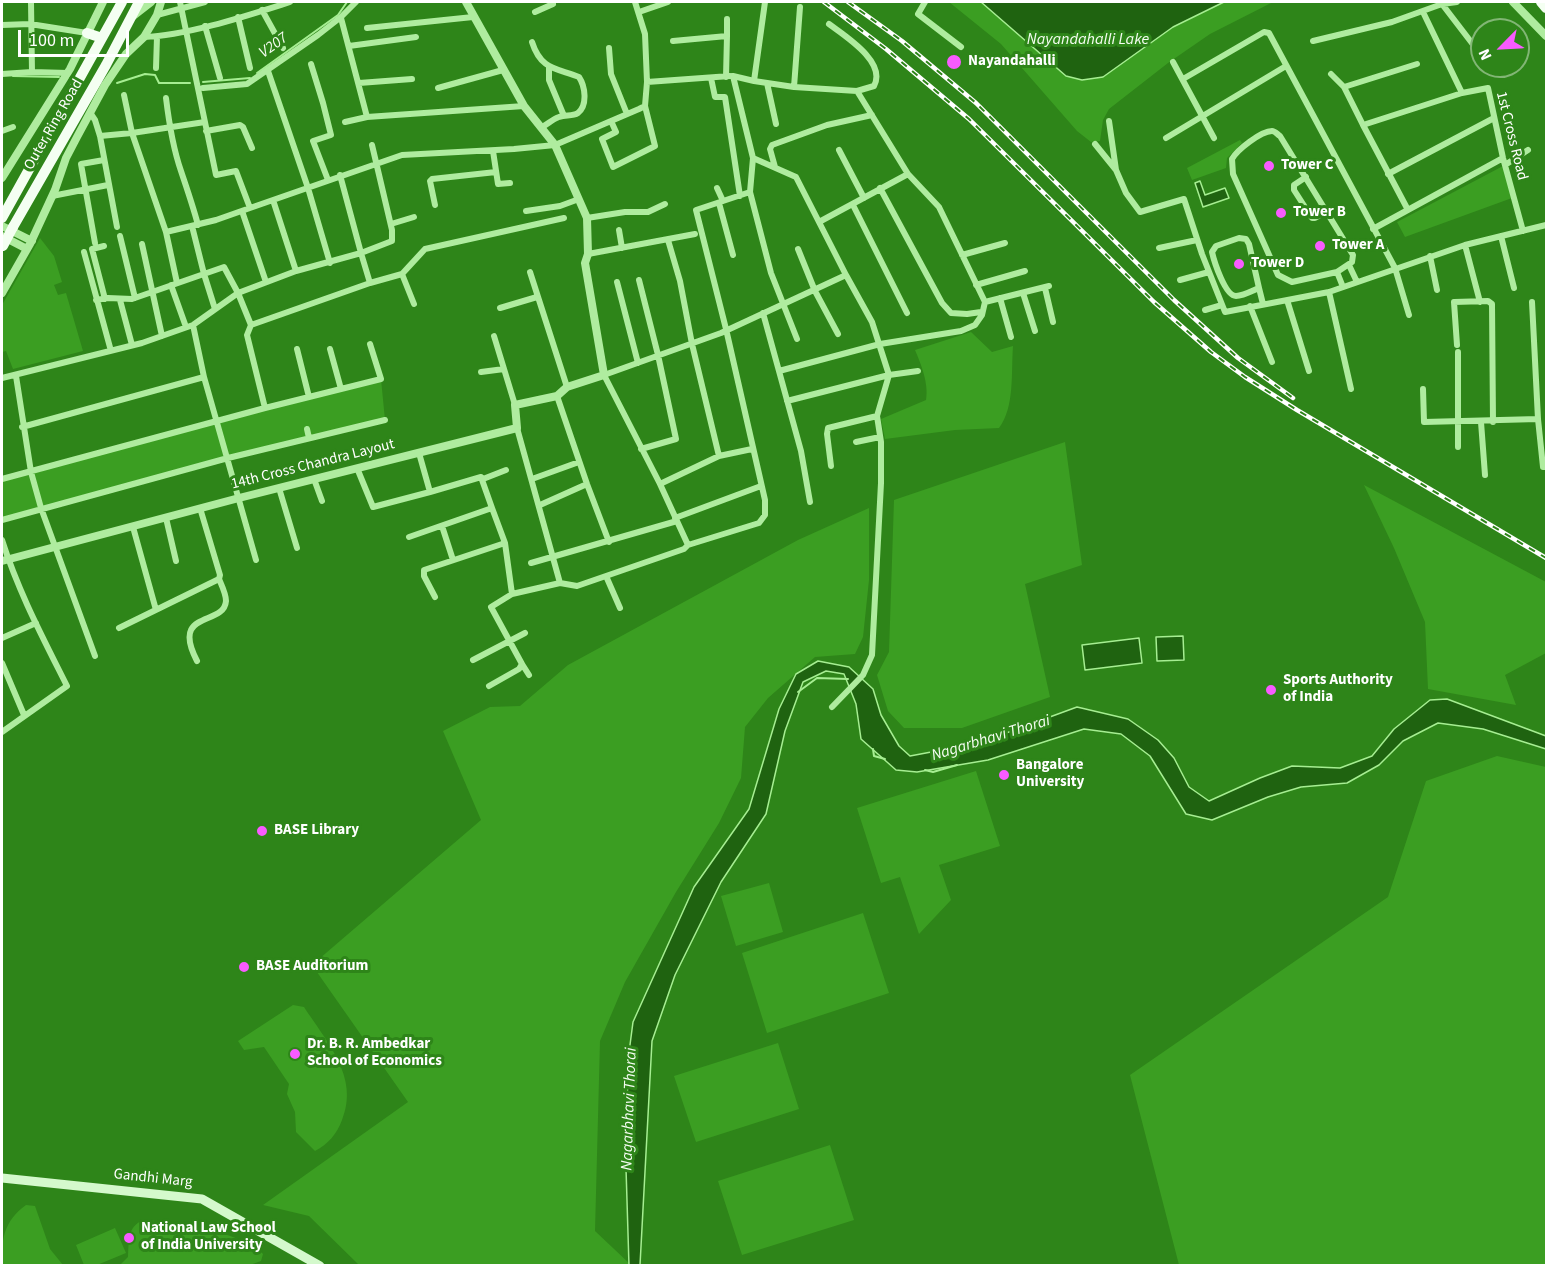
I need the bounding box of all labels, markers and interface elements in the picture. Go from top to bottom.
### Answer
scale bar [21,18,132,56]
north arrow [1470,18,1530,78]
text: 100 m [29,28,74,53]
water label: V207 [256,29,292,63]
water label: Nayandahalli Lake [1027,30,1149,50]
text: N [1473,45,1498,64]
marker: Nayandahalli [945,53,963,71]
place label: Nayandahalli [968,53,1056,71]
street label: Outer Ring Road [21,76,87,174]
street label: 1st Cross Road [1491,90,1531,182]
place label: Tower C [1281,157,1333,175]
marker: Tower C [1262,159,1276,173]
place label: Tower B [1293,204,1346,222]
marker: Tower B [1274,206,1288,220]
place label: Tower A [1332,237,1384,255]
marker: Tower A [1313,239,1327,253]
place label: Tower D [1251,255,1304,273]
marker: Tower D [1232,257,1246,271]
street label: 14th Cross Chandra Layout [229,436,397,494]
place label: Sports Authority of India [1283,672,1393,707]
marker: Sports Authority of India [1264,683,1278,697]
water label: Nagarbhavi Thorai [929,712,1053,766]
place label: Bangalore University [1016,757,1084,792]
marker: Bangalore University [997,768,1011,782]
place label: BASE Library [274,822,359,840]
marker: BASE Library [255,824,269,838]
place label: BASE Auditorium [256,958,368,976]
marker: BASE Auditorium [237,960,251,974]
place label: Dr. B. R. Ambedkar School of Economics [307,1036,442,1071]
marker: Dr. B. R. Ambedkar School of Economics [288,1047,302,1061]
water label: Nagarbhavi Thorai [618,1047,642,1171]
street label: Gandhi Marg [113,1166,193,1192]
place label: National Law School of India University [141,1220,276,1255]
marker: National Law School of India University [122,1231,136,1245]

